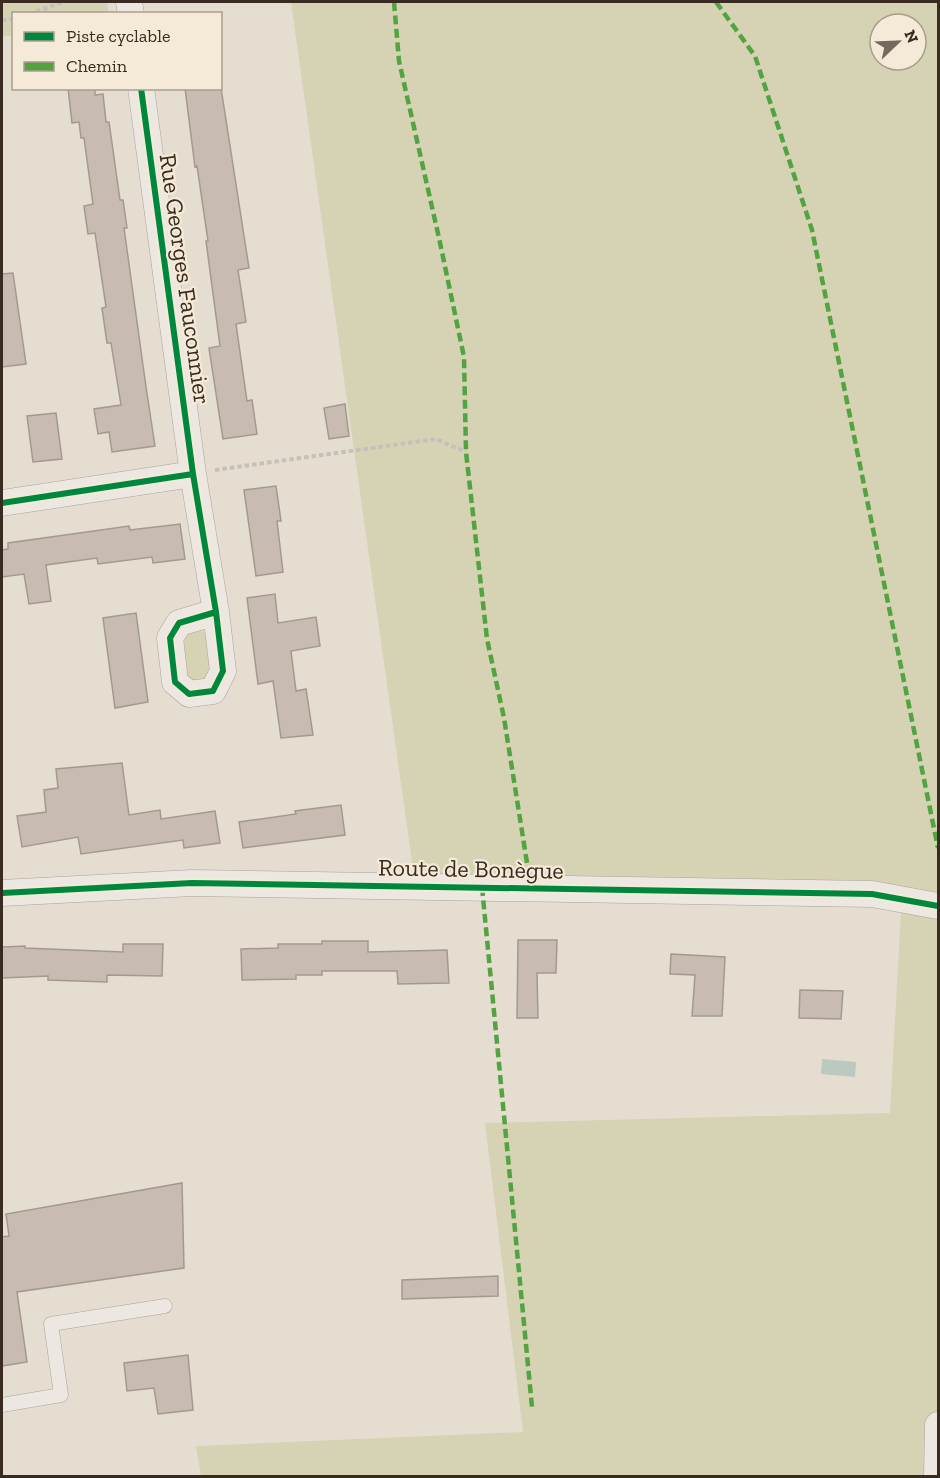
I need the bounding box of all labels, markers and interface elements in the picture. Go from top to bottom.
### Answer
legend [12,12,222,90]
north arrow [868,12,928,72]
text: Piste cyclable [66,25,170,47]
text: N [900,27,922,46]
text: Chemin [66,55,128,77]
street label: Rue Georges Fauconnier [154,152,217,406]
street label: Route de Bonègue [378,852,564,885]

